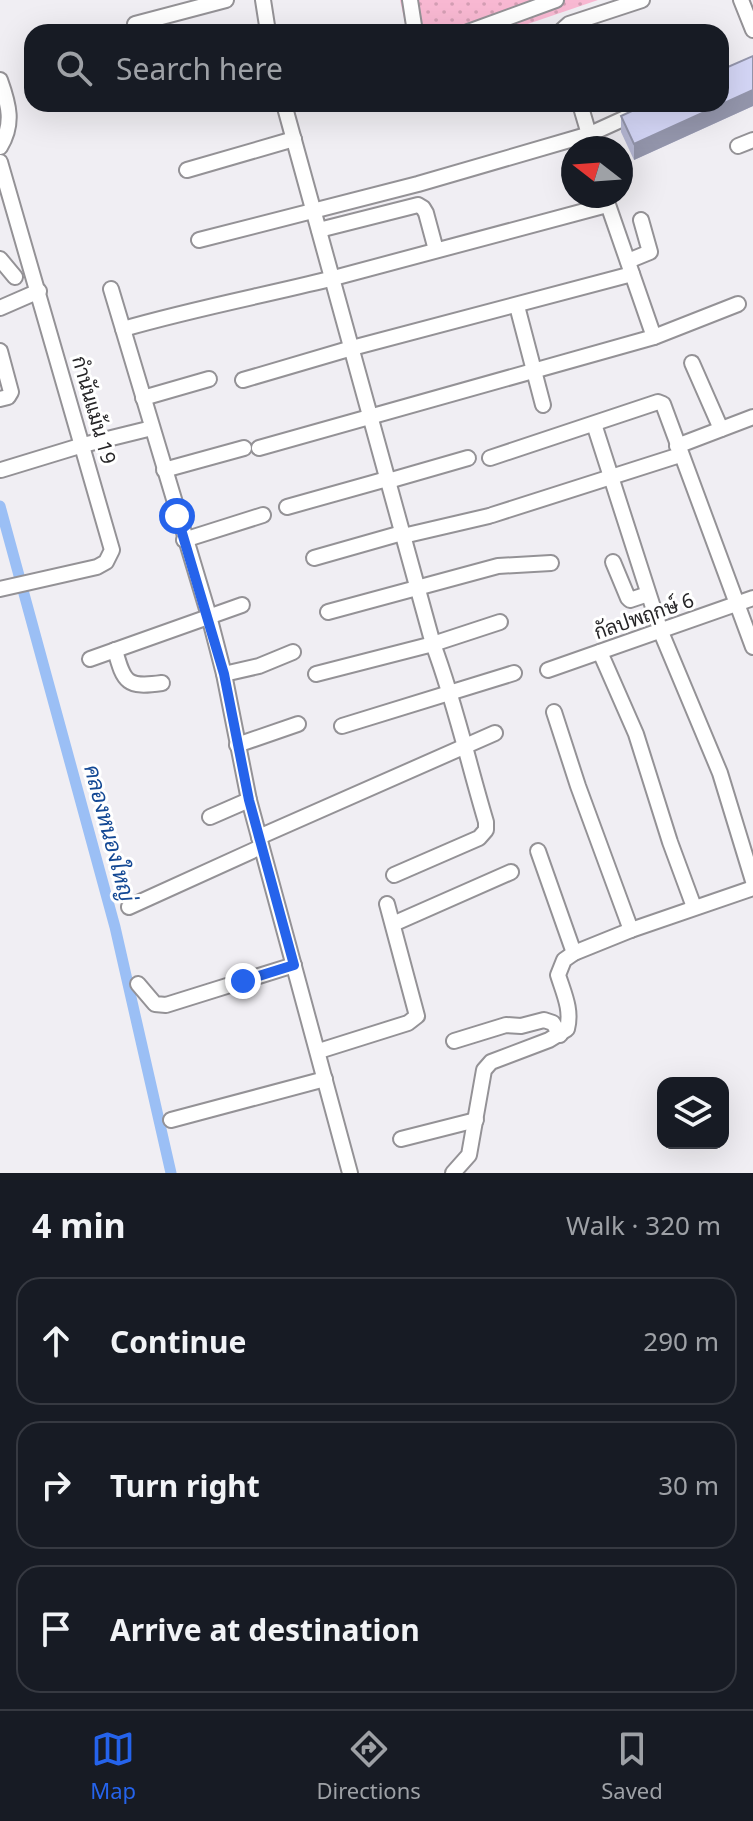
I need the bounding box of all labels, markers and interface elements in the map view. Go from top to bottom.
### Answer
search box [24,24,729,112]
icon: search [52,46,96,90]
text: Search here [116,48,283,89]
north arrow [561,136,633,208]
street label: กำนันแม้น 19 [66,353,123,467]
route start [159,498,195,534]
street label: กัลปพฤกษ์ 6 [590,586,697,645]
water label: คลองหนองใหญ่ [78,761,144,906]
route end [225,963,261,999]
map controls [657,1077,729,1149]
button: layers [657,1077,729,1149]
text: 4 min [32,1202,126,1248]
text: Walk · 320 m [566,1207,721,1243]
icon: ahead [34,1319,78,1363]
text: Continue [110,1321,246,1362]
text: 290 m [643,1323,719,1359]
icon: right [34,1463,78,1507]
text: Turn right [110,1465,260,1506]
text: 30 m [658,1467,719,1503]
icon: arrive [34,1607,78,1651]
text: Arrive at destination [110,1609,420,1650]
tab: Map [90,1727,136,1805]
tab: Directions [316,1727,421,1805]
tab: Saved [601,1727,663,1805]

